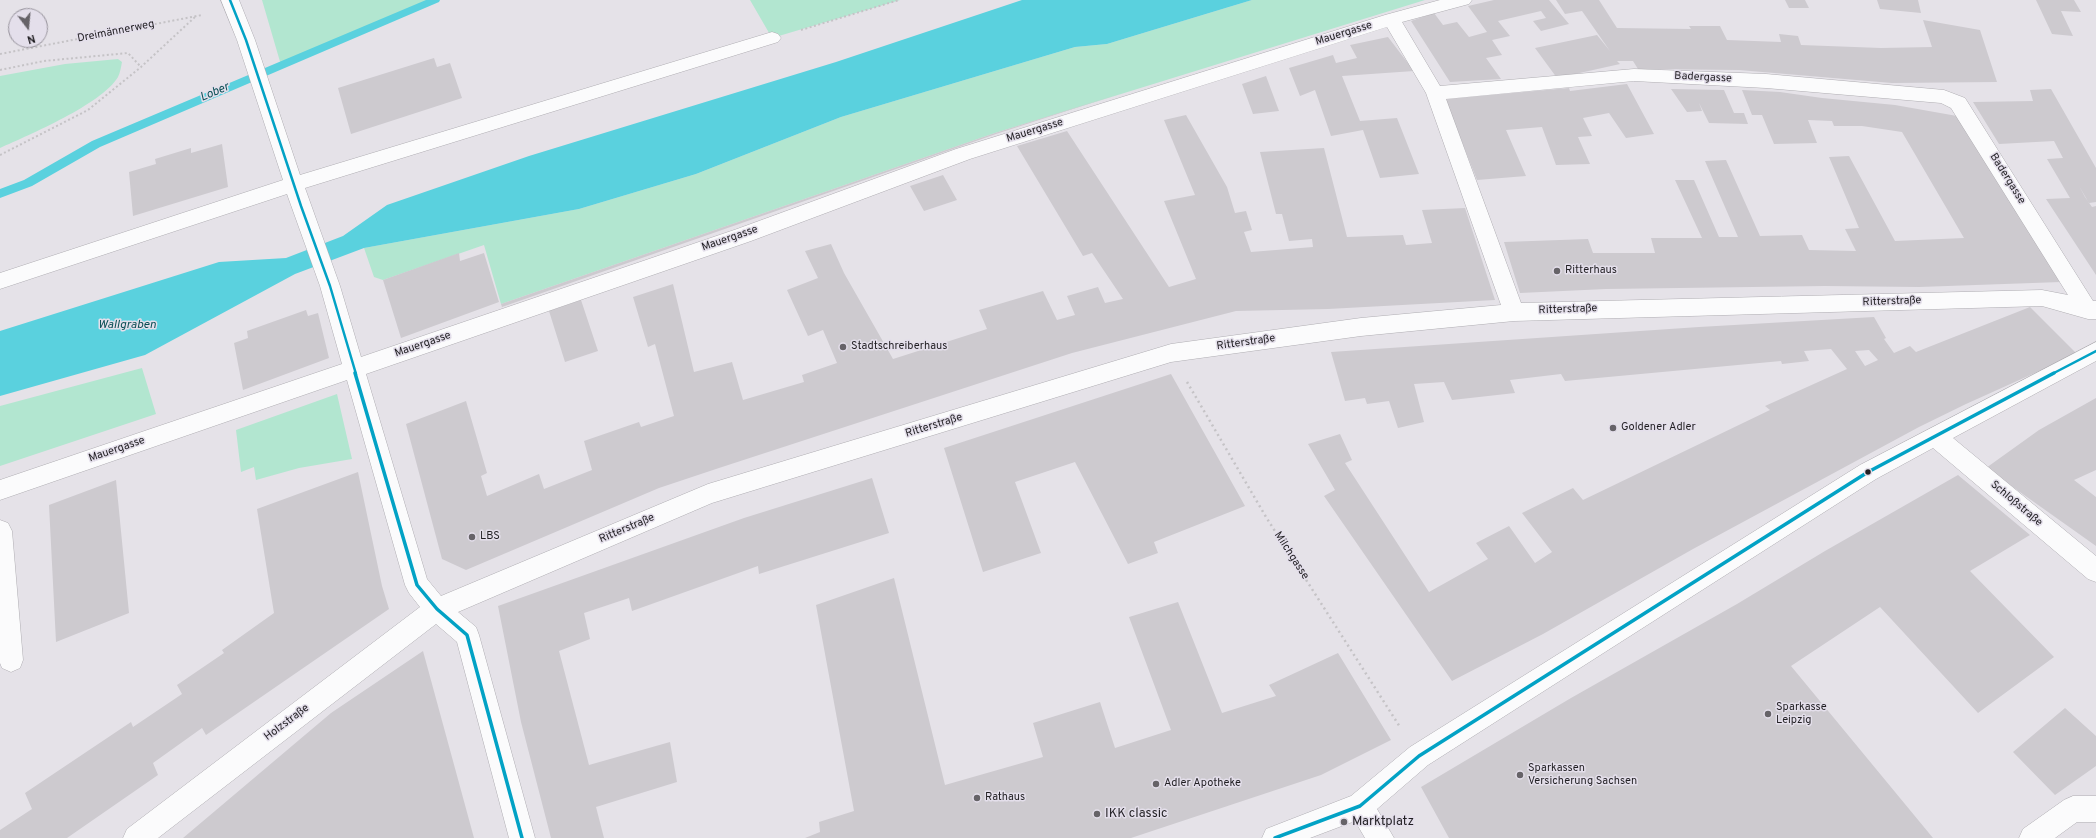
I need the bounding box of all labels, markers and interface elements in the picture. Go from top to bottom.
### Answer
north arrow [8,8,48,48]
street label: Dreimännerweg [76,18,156,46]
street label: Mauergasse [1314,19,1374,49]
text: N [25,31,37,46]
street label: Badergasse [1674,70,1732,86]
water label: Lober [198,80,232,106]
street label: Mauergasse [1005,116,1065,146]
street label: Badergasse [1986,151,2028,207]
street label: Mauergasse [700,223,760,255]
place label: Ritterhaus [1565,264,1617,278]
marker: Ritterhaus [1552,266,1562,276]
street label: Ritterstraße [1862,294,1922,310]
street label: Ritterstraße [1538,302,1598,318]
water label: Wallgraben [98,319,156,333]
street label: Mauergasse [393,329,453,361]
street label: Ritterstraße [1216,332,1276,354]
place label: Stadtschreiberhaus [851,340,947,354]
marker: Stadtschreiberhaus [838,342,848,352]
street label: Ritterstraße [904,411,964,441]
place label: Goldener Adler [1621,421,1696,435]
marker: Goldener Adler [1608,423,1618,433]
street label: Mauergasse [87,434,147,466]
unlabelled marker [1863,467,1873,477]
street label: Schloßstraße [1987,478,2045,530]
street label: Ritterstraße [597,511,657,547]
place label: LBS [480,530,500,544]
street label: Milchgasse [1271,530,1311,582]
marker: LBS [467,532,477,542]
place label: Sparkasse Leipzig [1776,701,1827,727]
street label: Holzstraße [262,702,312,744]
marker: Sparkasse Leipzig [1763,709,1773,719]
place label: Sparkassen Versicherung Sachsen [1528,762,1637,788]
marker: Sparkassen Versicherung Sachsen [1515,770,1525,780]
place label: Adler Apotheke [1164,777,1241,791]
marker: Adler Apotheke [1151,779,1161,789]
place label: Rathaus [985,791,1025,805]
marker: Rathaus [972,793,982,803]
place label: IKK classic [1105,806,1168,822]
marker: IKK classic [1092,809,1102,819]
place label: Marktplatz [1352,814,1414,830]
marker: Marktplatz [1339,817,1349,827]

